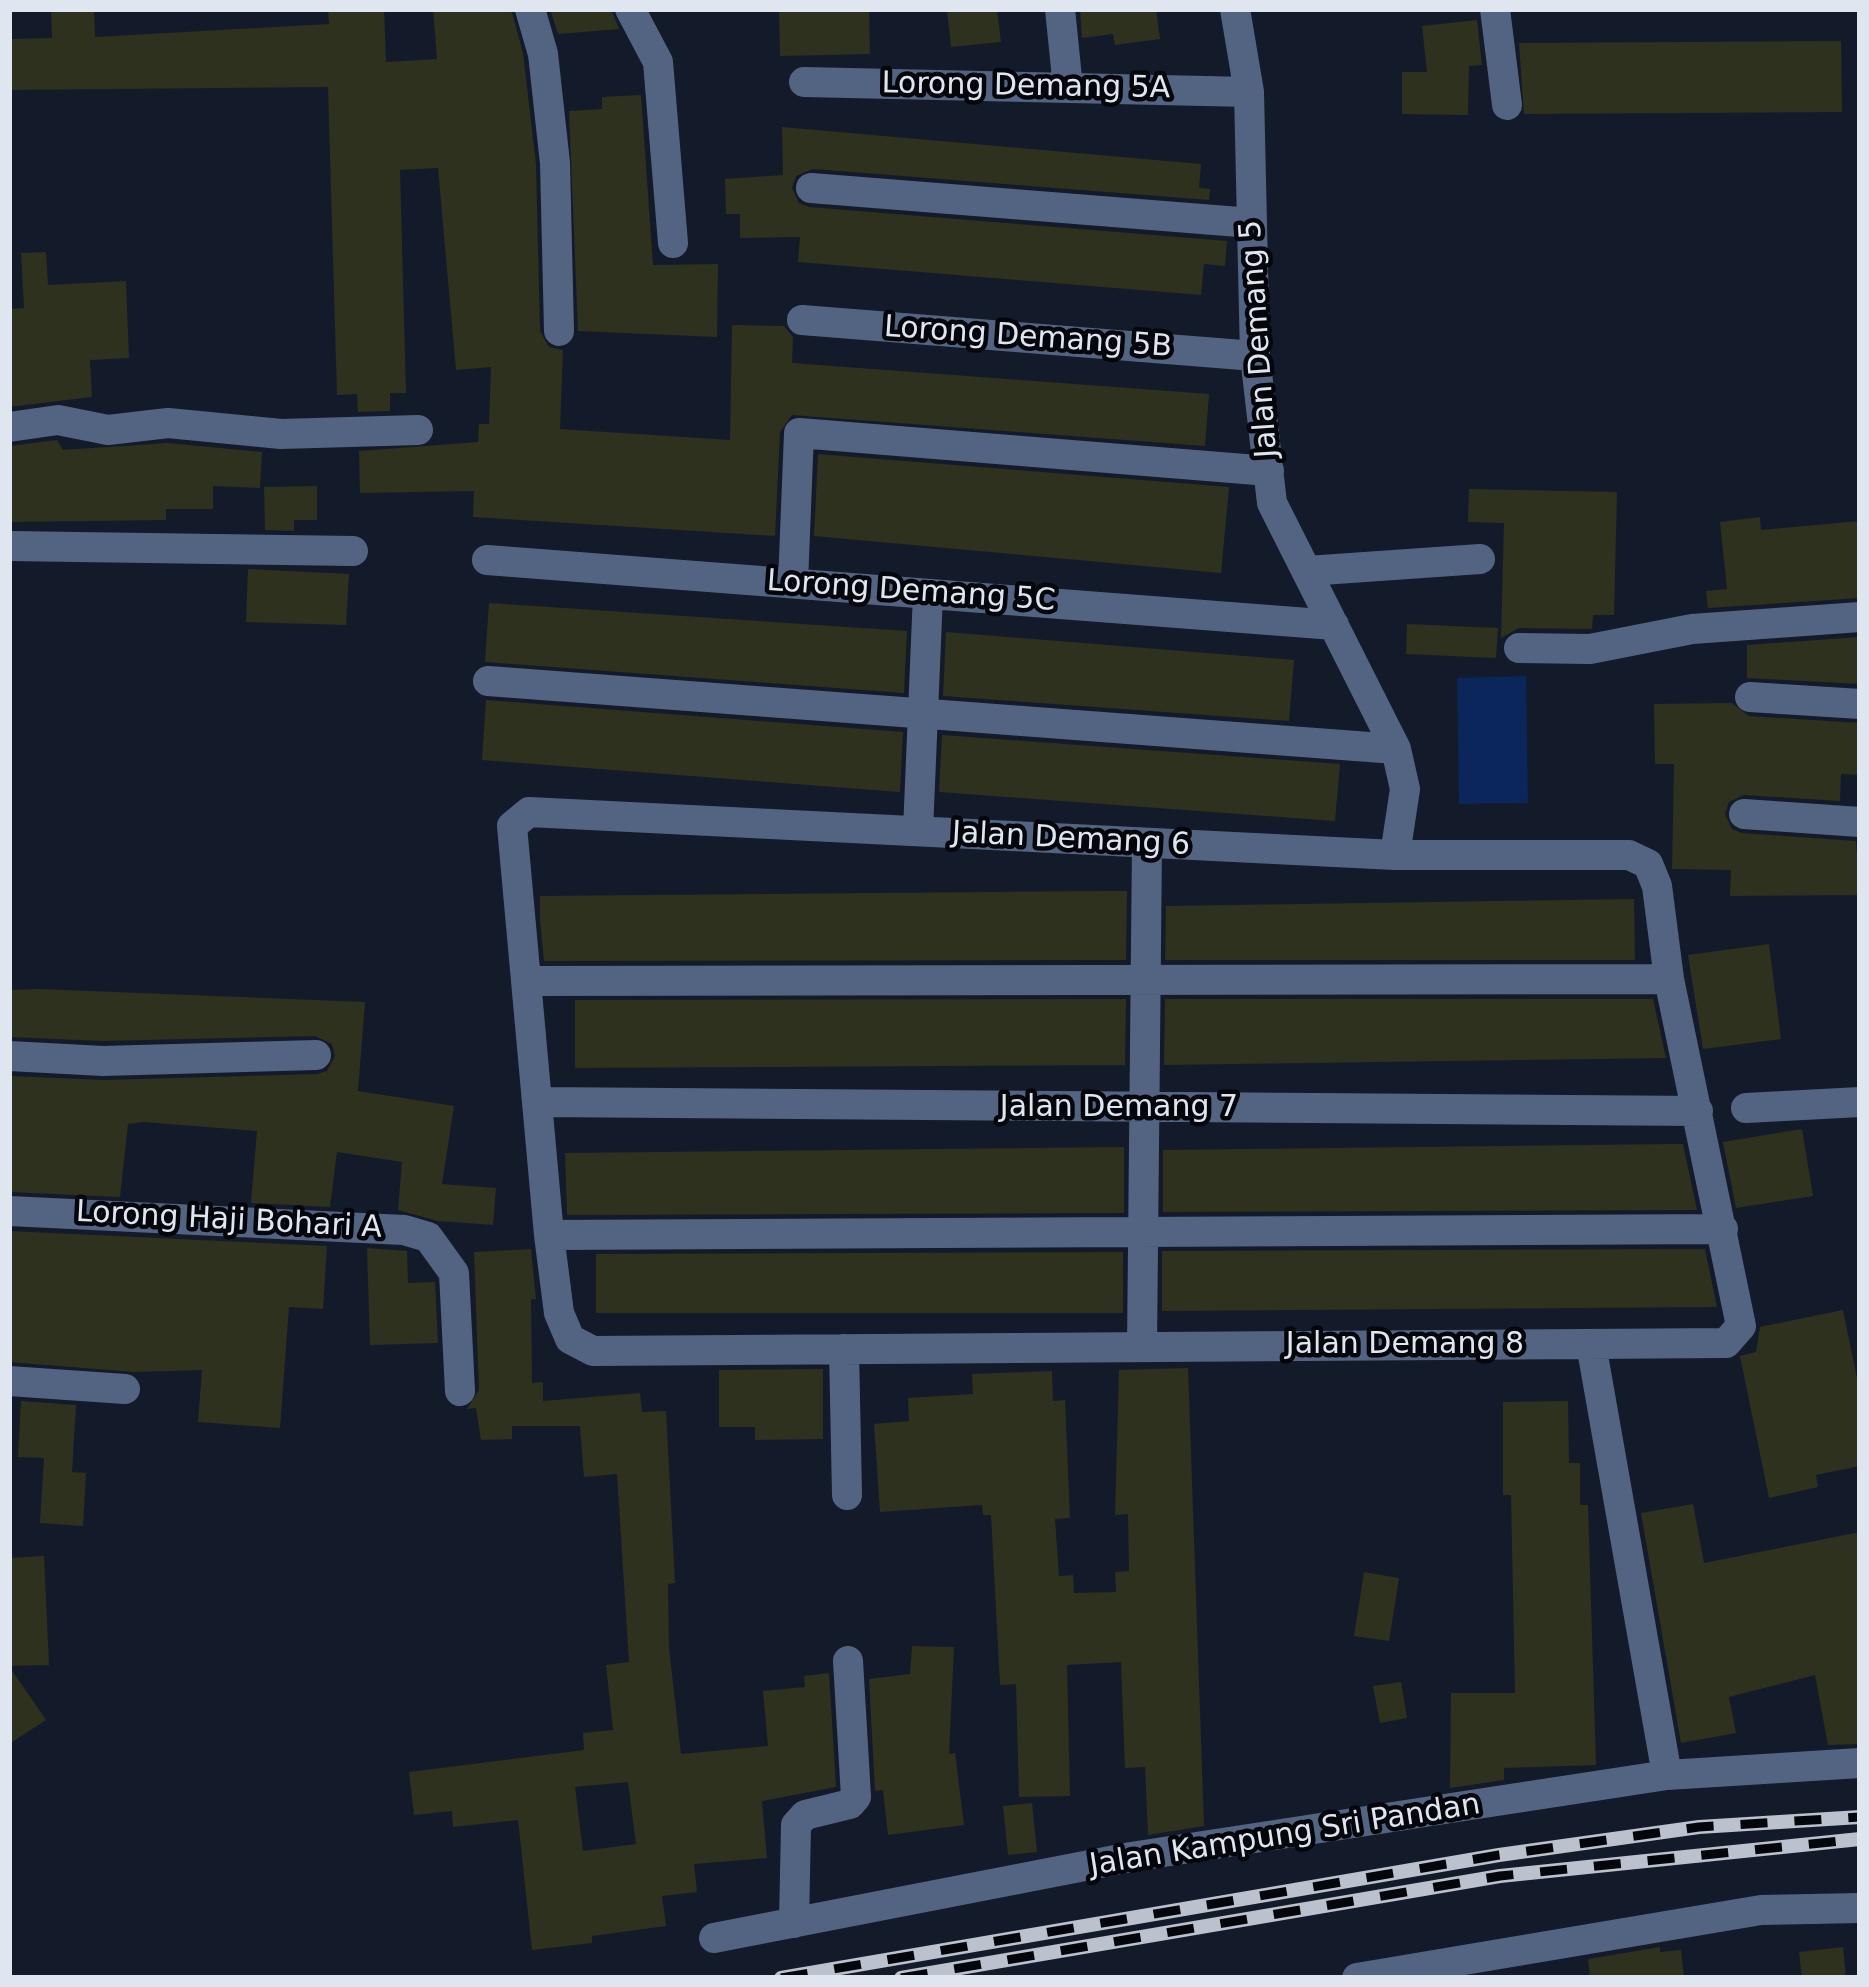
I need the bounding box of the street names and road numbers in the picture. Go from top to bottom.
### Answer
street label: Lorong Demang 5A [881,66,1171,108]
street label: Jalan Demang 5 [1234,219,1286,459]
street label: Lorong Demang 5B [883,310,1173,366]
street label: Lorong Demang 5C [766,564,1056,620]
street label: Jalan Demang 6 [951,816,1191,864]
street label: Jalan Demang 7 [1000,1090,1238,1126]
street label: Lorong Haji Bohari A [75,1195,383,1247]
street label: Jalan Demang 8 [1286,1327,1524,1363]
street label: Jalan Kampung Sri Pandan [1087,1787,1483,1885]

